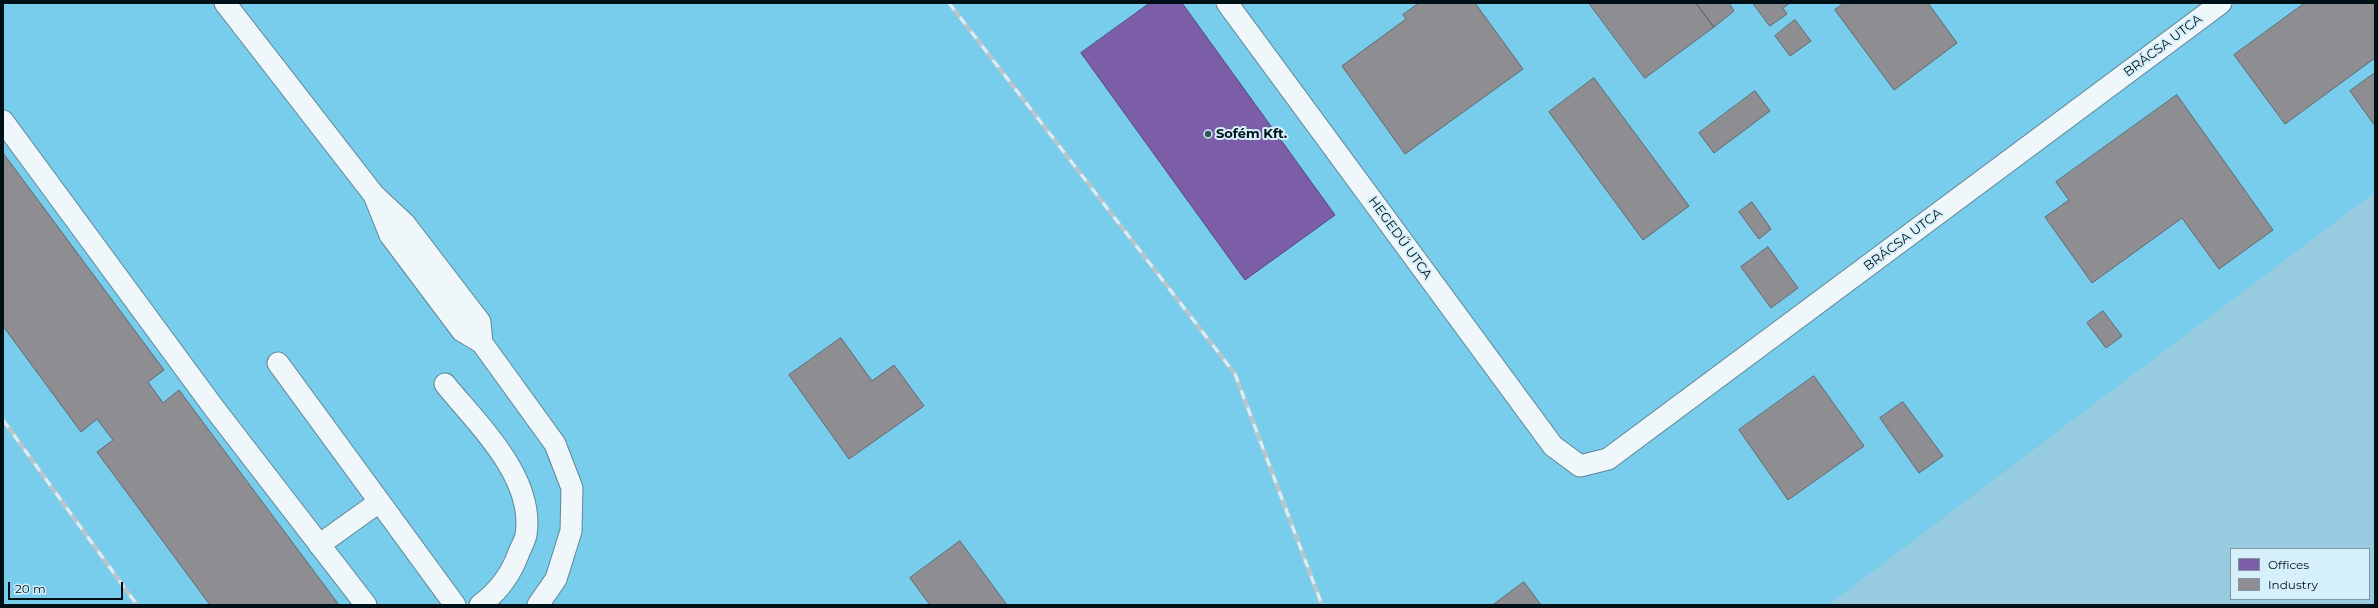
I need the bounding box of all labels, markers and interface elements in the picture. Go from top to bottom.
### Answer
street label: BRÁCSA UTCA [2121,11,2205,81]
place label: Sofém Kft. [1216,126,1287,142]
marker: Sofém Kft. [1203,129,1213,139]
street label: HEGEDŰ UTCA [1365,194,1435,282]
street label: BRÁCSA UTCA [1861,205,1945,275]
legend [2230,548,2370,600]
text: Offices [2268,557,2309,572]
scale bar [10,574,125,600]
text: Industry [2268,577,2318,592]
text: 20 m [15,581,46,596]

